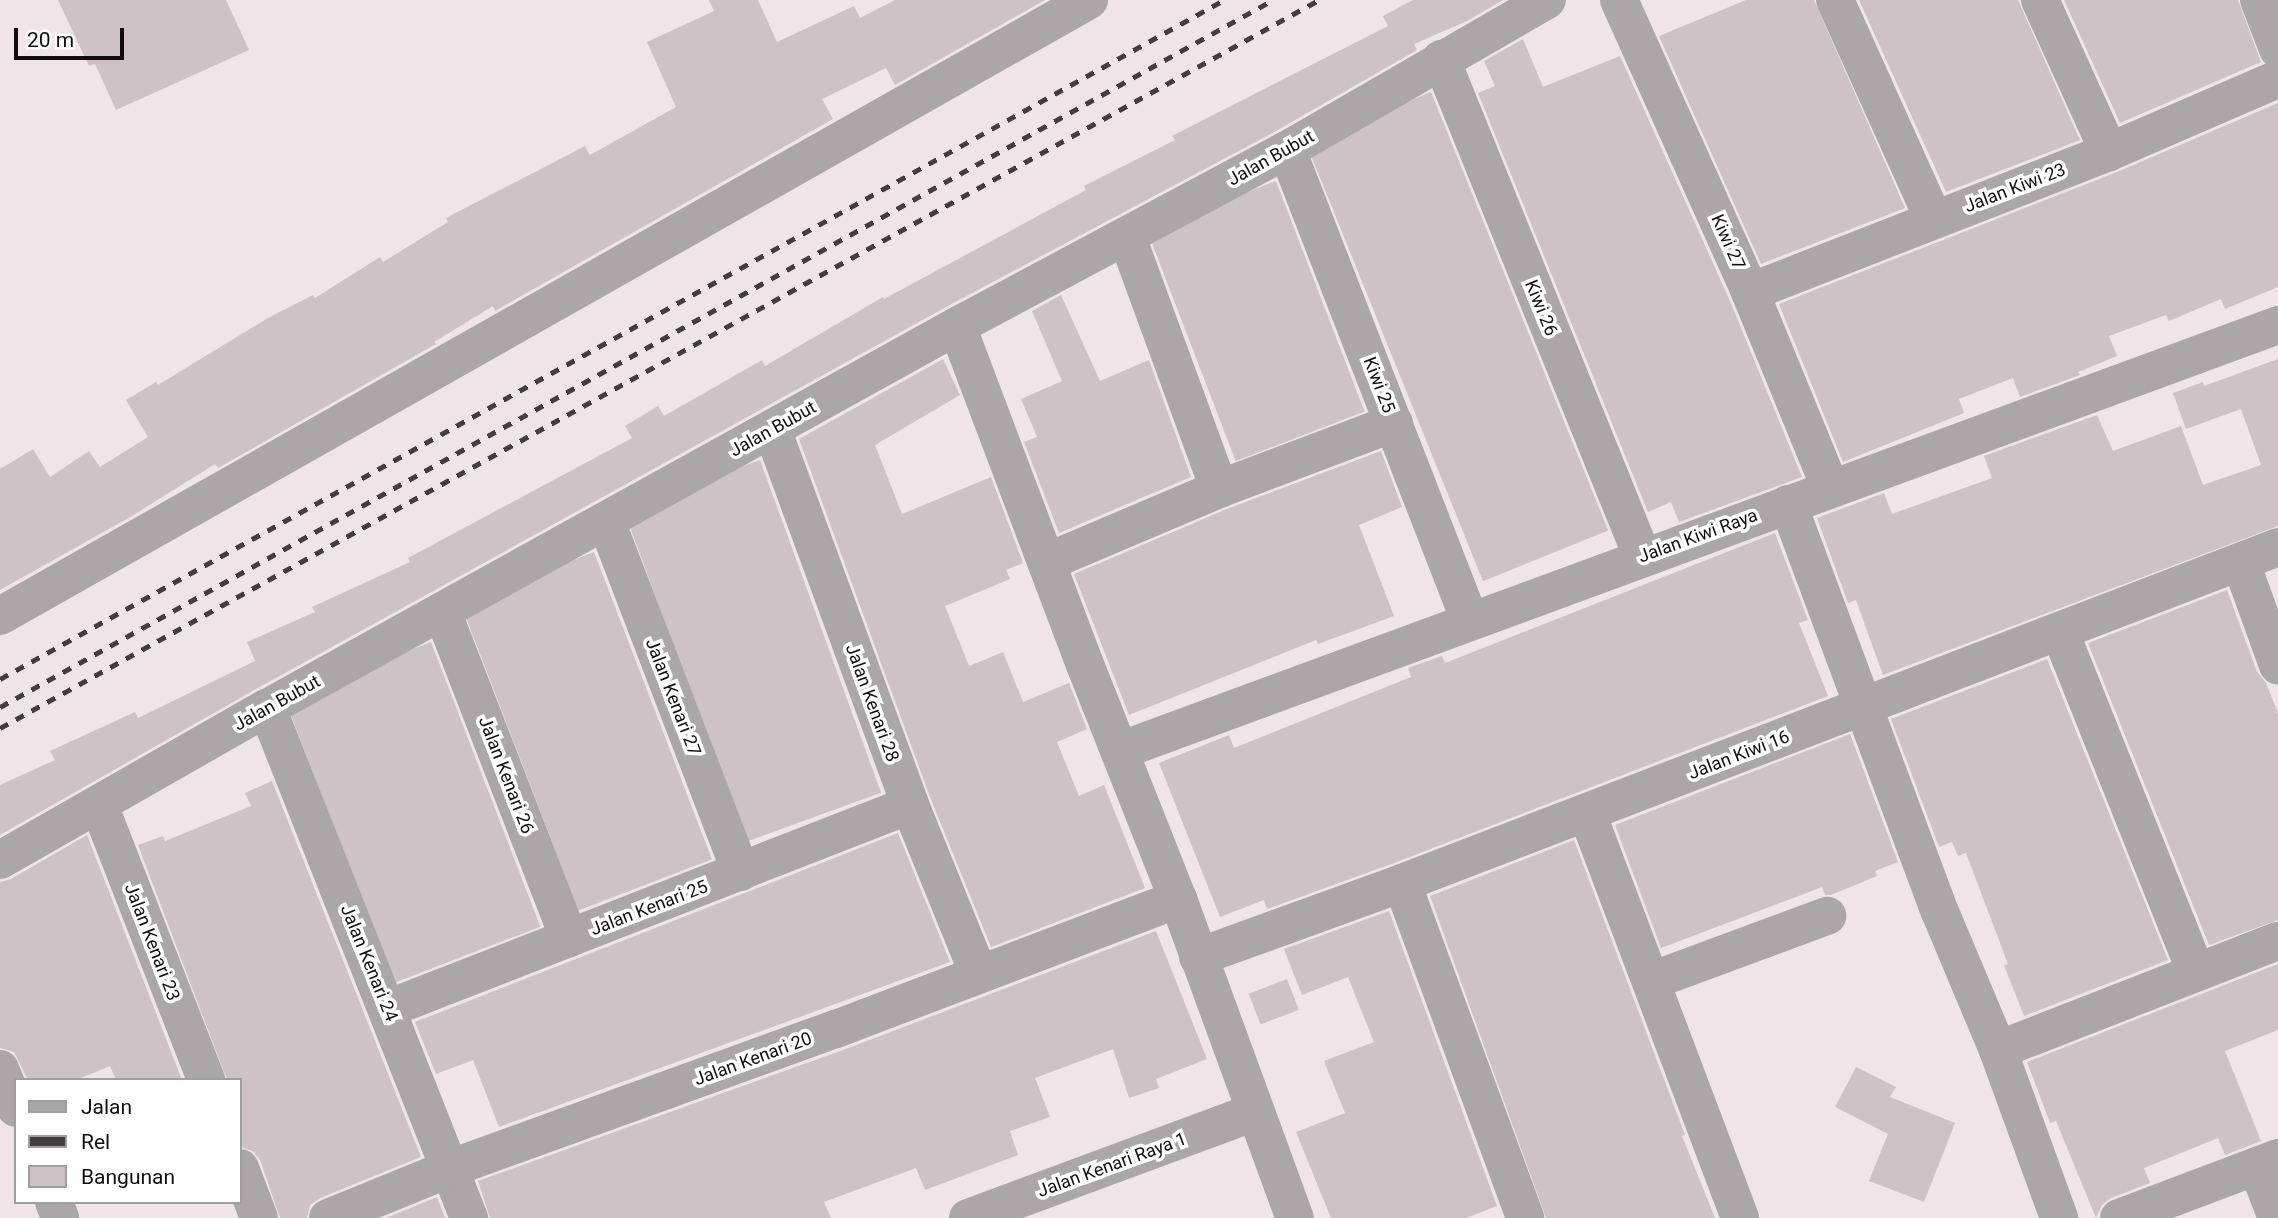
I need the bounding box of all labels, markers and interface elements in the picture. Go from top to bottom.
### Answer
scale bar [18,14,128,58]
text: 20 m [27,28,74,52]
street label: Jalan Bubut [1224,125,1318,191]
street label: Jalan Kiwi 23 [1961,159,2069,217]
street label: Kiwi 27 [1706,211,1750,273]
street label: Kiwi 26 [1520,277,1562,339]
street label: Kiwi 25 [1358,354,1400,416]
street label: Jalan Bubut [726,396,820,462]
street label: Jalan Kiwi Raya [1635,504,1761,568]
street label: Jalan Kenari 27 [641,635,705,759]
street label: Jalan Kenari 28 [841,641,903,765]
street label: Jalan Bubut [230,670,324,736]
street label: Jalan Kenari 26 [474,713,538,837]
street label: Jalan Kiwi 16 [1685,726,1793,784]
street label: Jalan Kenari 25 [587,876,711,940]
street label: Jalan Kenari 23 [120,880,184,1004]
street label: Jalan Kenari 24 [336,902,402,1024]
street label: Jalan Kenari 20 [691,1028,815,1090]
legend [14,1078,242,1204]
text: Jalan [81,1095,132,1119]
street label: Jalan Kenari Raya 1 [1034,1128,1190,1202]
text: Rel [81,1130,110,1154]
text: Bangunan [81,1165,175,1189]

